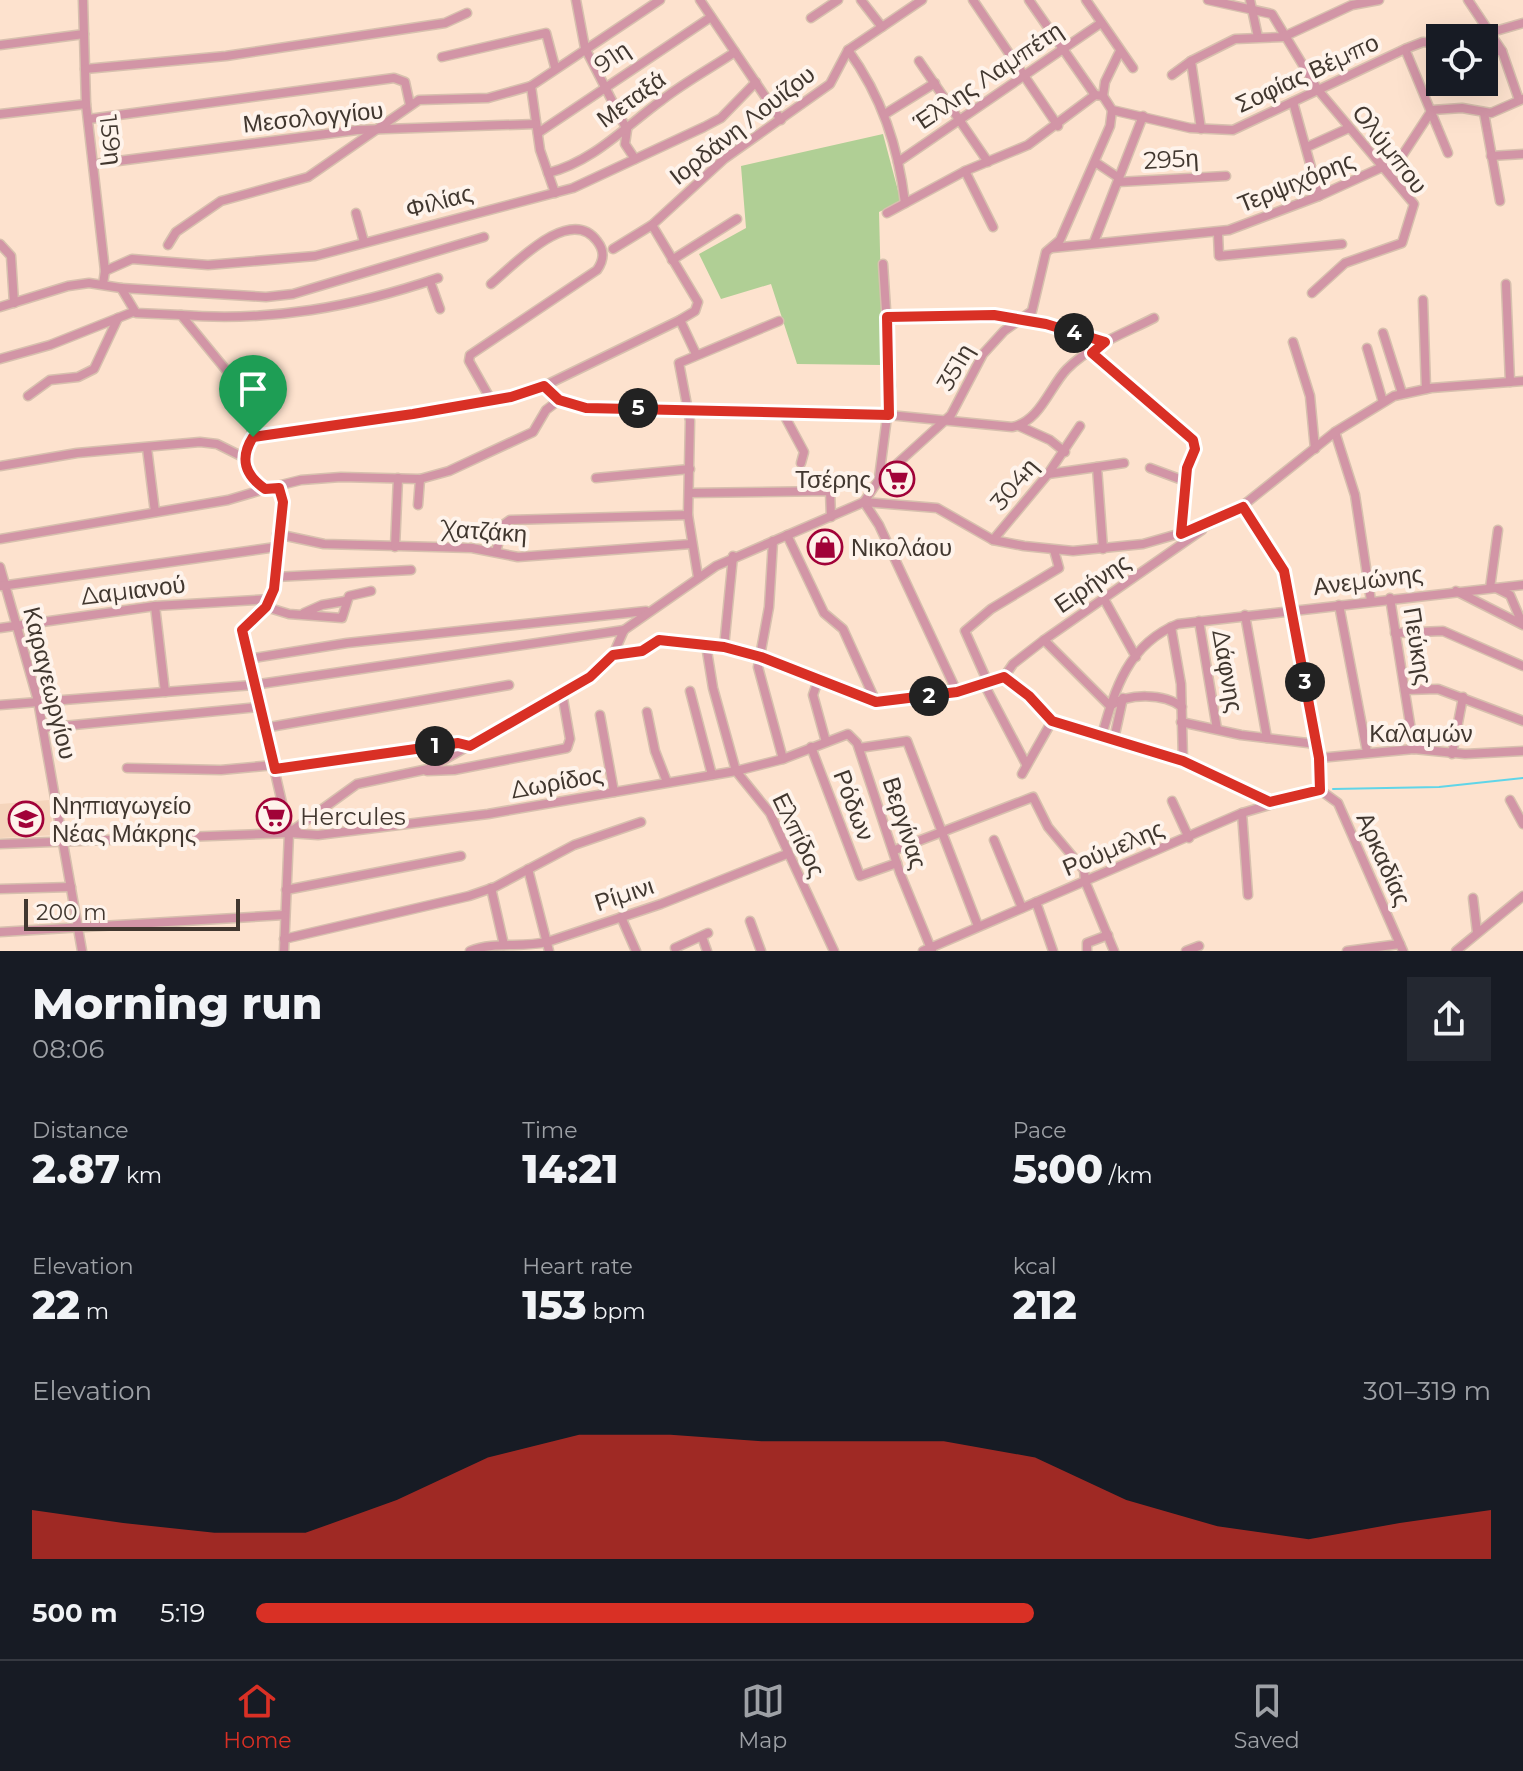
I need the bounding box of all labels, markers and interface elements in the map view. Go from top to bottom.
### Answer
street label: Έλλης Λαμπέτη [907,15,1068,137]
map controls [1426,24,1498,96]
button: locate [1426,24,1498,96]
street label: Σοφίας Βέμπο [1231,27,1383,119]
street label: 91η [589,35,635,79]
street label: Ιορδάνη Λουίζου [664,59,820,191]
street label: Μεταξά [591,64,671,134]
street label: Μεσολογγίου [241,95,385,139]
street label: Ολύμπου [1346,99,1434,199]
street label: 159η [94,113,128,167]
street label: 295η [1143,143,1199,175]
street label: Τερψιχόρης [1233,145,1359,219]
street label: Φιλίας [402,178,476,224]
pin: 4 [1054,313,1094,353]
text: 4 [1066,319,1082,346]
street label: 351η [930,339,980,395]
pin [219,355,287,437]
icon: arrive [231,367,275,411]
pin: 5 [618,388,658,428]
text: 5 [631,394,645,421]
street label: 304η [984,452,1044,516]
supermarket icon: Τσέρης [878,460,916,498]
place label: Τσέρης [795,465,871,494]
street label: Χατζάκη [439,513,528,548]
shop icon: Νικολάου [806,528,844,566]
place label: Νικολάου [851,533,952,562]
street label: Ειρήνης [1049,547,1135,619]
street label: Ανεμώνης [1312,559,1424,601]
street label: Δαμιανού [79,569,187,611]
street label: Καραγεωργίου [17,604,83,762]
street label: Πεύκης [1398,605,1438,687]
street label: Δάφνης [1206,627,1250,715]
pin: 3 [1285,662,1325,702]
text: 3 [1298,668,1312,695]
pin: 2 [909,676,949,716]
text: 2 [923,682,935,709]
street label: Καλαμών [1369,719,1473,748]
pin: 1 [415,726,455,766]
text: 1 [431,732,439,759]
street label: Δωρίδος [509,760,605,804]
street label: Ρόδων [827,766,881,844]
street label: Βεργίνας [877,773,933,873]
street label: Ελπίδος [766,788,832,882]
place label: Νηπιαγωγείο Νέας Μάκρης [52,791,196,848]
supermarket icon: Hercules [255,797,293,835]
school or university icon: Νηπιαγωγείο Νέας Μάκρης [7,800,45,838]
place label: Hercules [300,802,406,831]
street label: Αρκαδίας [1351,808,1417,910]
street label: Ρούμελης [1058,814,1168,882]
street label: Ρίμινι [591,871,657,917]
scale bar [24,895,240,931]
text: 200 m [36,899,107,926]
text: Morning run [32,976,322,1030]
button: share [1407,977,1491,1061]
text: 08:06 [32,1033,104,1065]
text: Distance [32,1117,129,1144]
text: Time [522,1117,578,1144]
text: Pace [1013,1117,1067,1144]
text: 2.87 [32,1144,120,1193]
text: 14:21 [522,1144,618,1193]
text: 5:00 [1013,1144,1103,1193]
text: km [120,1162,162,1189]
text: /km [1103,1162,1153,1189]
text: Elevation [32,1253,134,1280]
text: Heart rate [522,1253,633,1280]
text: kcal [1013,1253,1057,1280]
text: 22 [32,1280,80,1329]
text: 153 [522,1280,587,1329]
text: 212 [1013,1280,1077,1329]
text: m [80,1298,109,1325]
text: bpm [587,1298,646,1325]
text: Elevation [32,1375,152,1407]
text: 301–319 m [1363,1375,1491,1407]
text: 500 m [32,1597,117,1629]
text: 5:19 [160,1597,205,1629]
tab: Home [223,1679,292,1754]
tab: Map [738,1679,787,1754]
tab: Saved [1234,1679,1300,1754]

